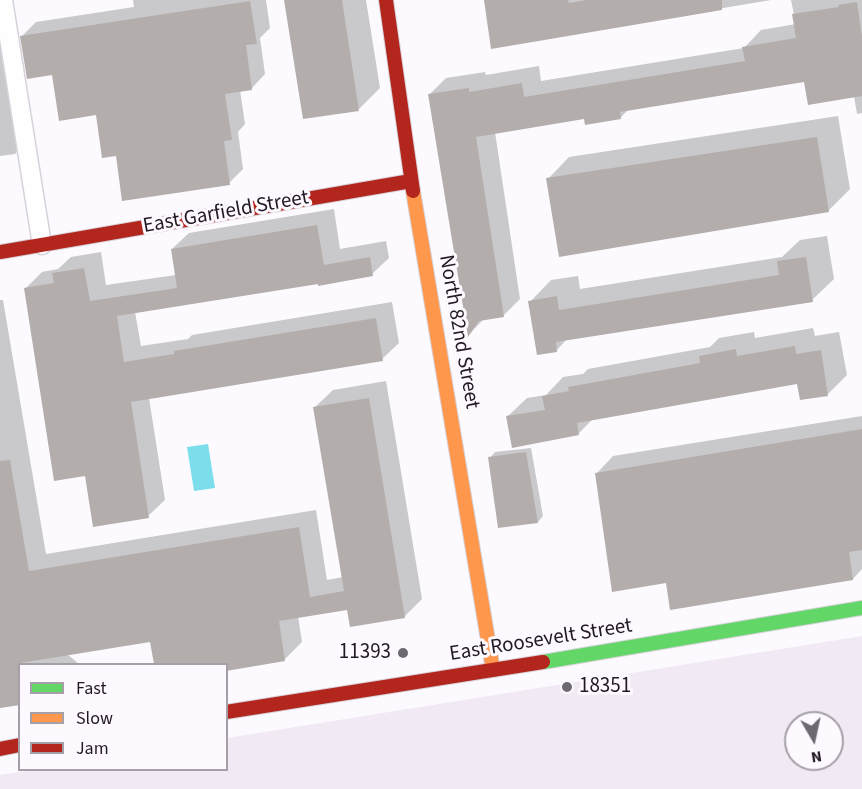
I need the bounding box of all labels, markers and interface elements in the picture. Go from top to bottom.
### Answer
street label: East Garfield Street [141,186,311,240]
street label: North 82nd Street [432,253,484,411]
street label: East Roosevelt Street [448,614,634,668]
place label: 11393 [339,640,391,666]
marker: 11393 [396,646,410,660]
legend [18,663,228,771]
place label: 18351 [579,674,631,700]
text: Fast [76,676,107,701]
marker: 18351 [560,680,574,694]
text: Slow [76,706,113,731]
north arrow [784,711,844,771]
text: Jam [76,736,109,761]
text: N [810,745,823,768]

